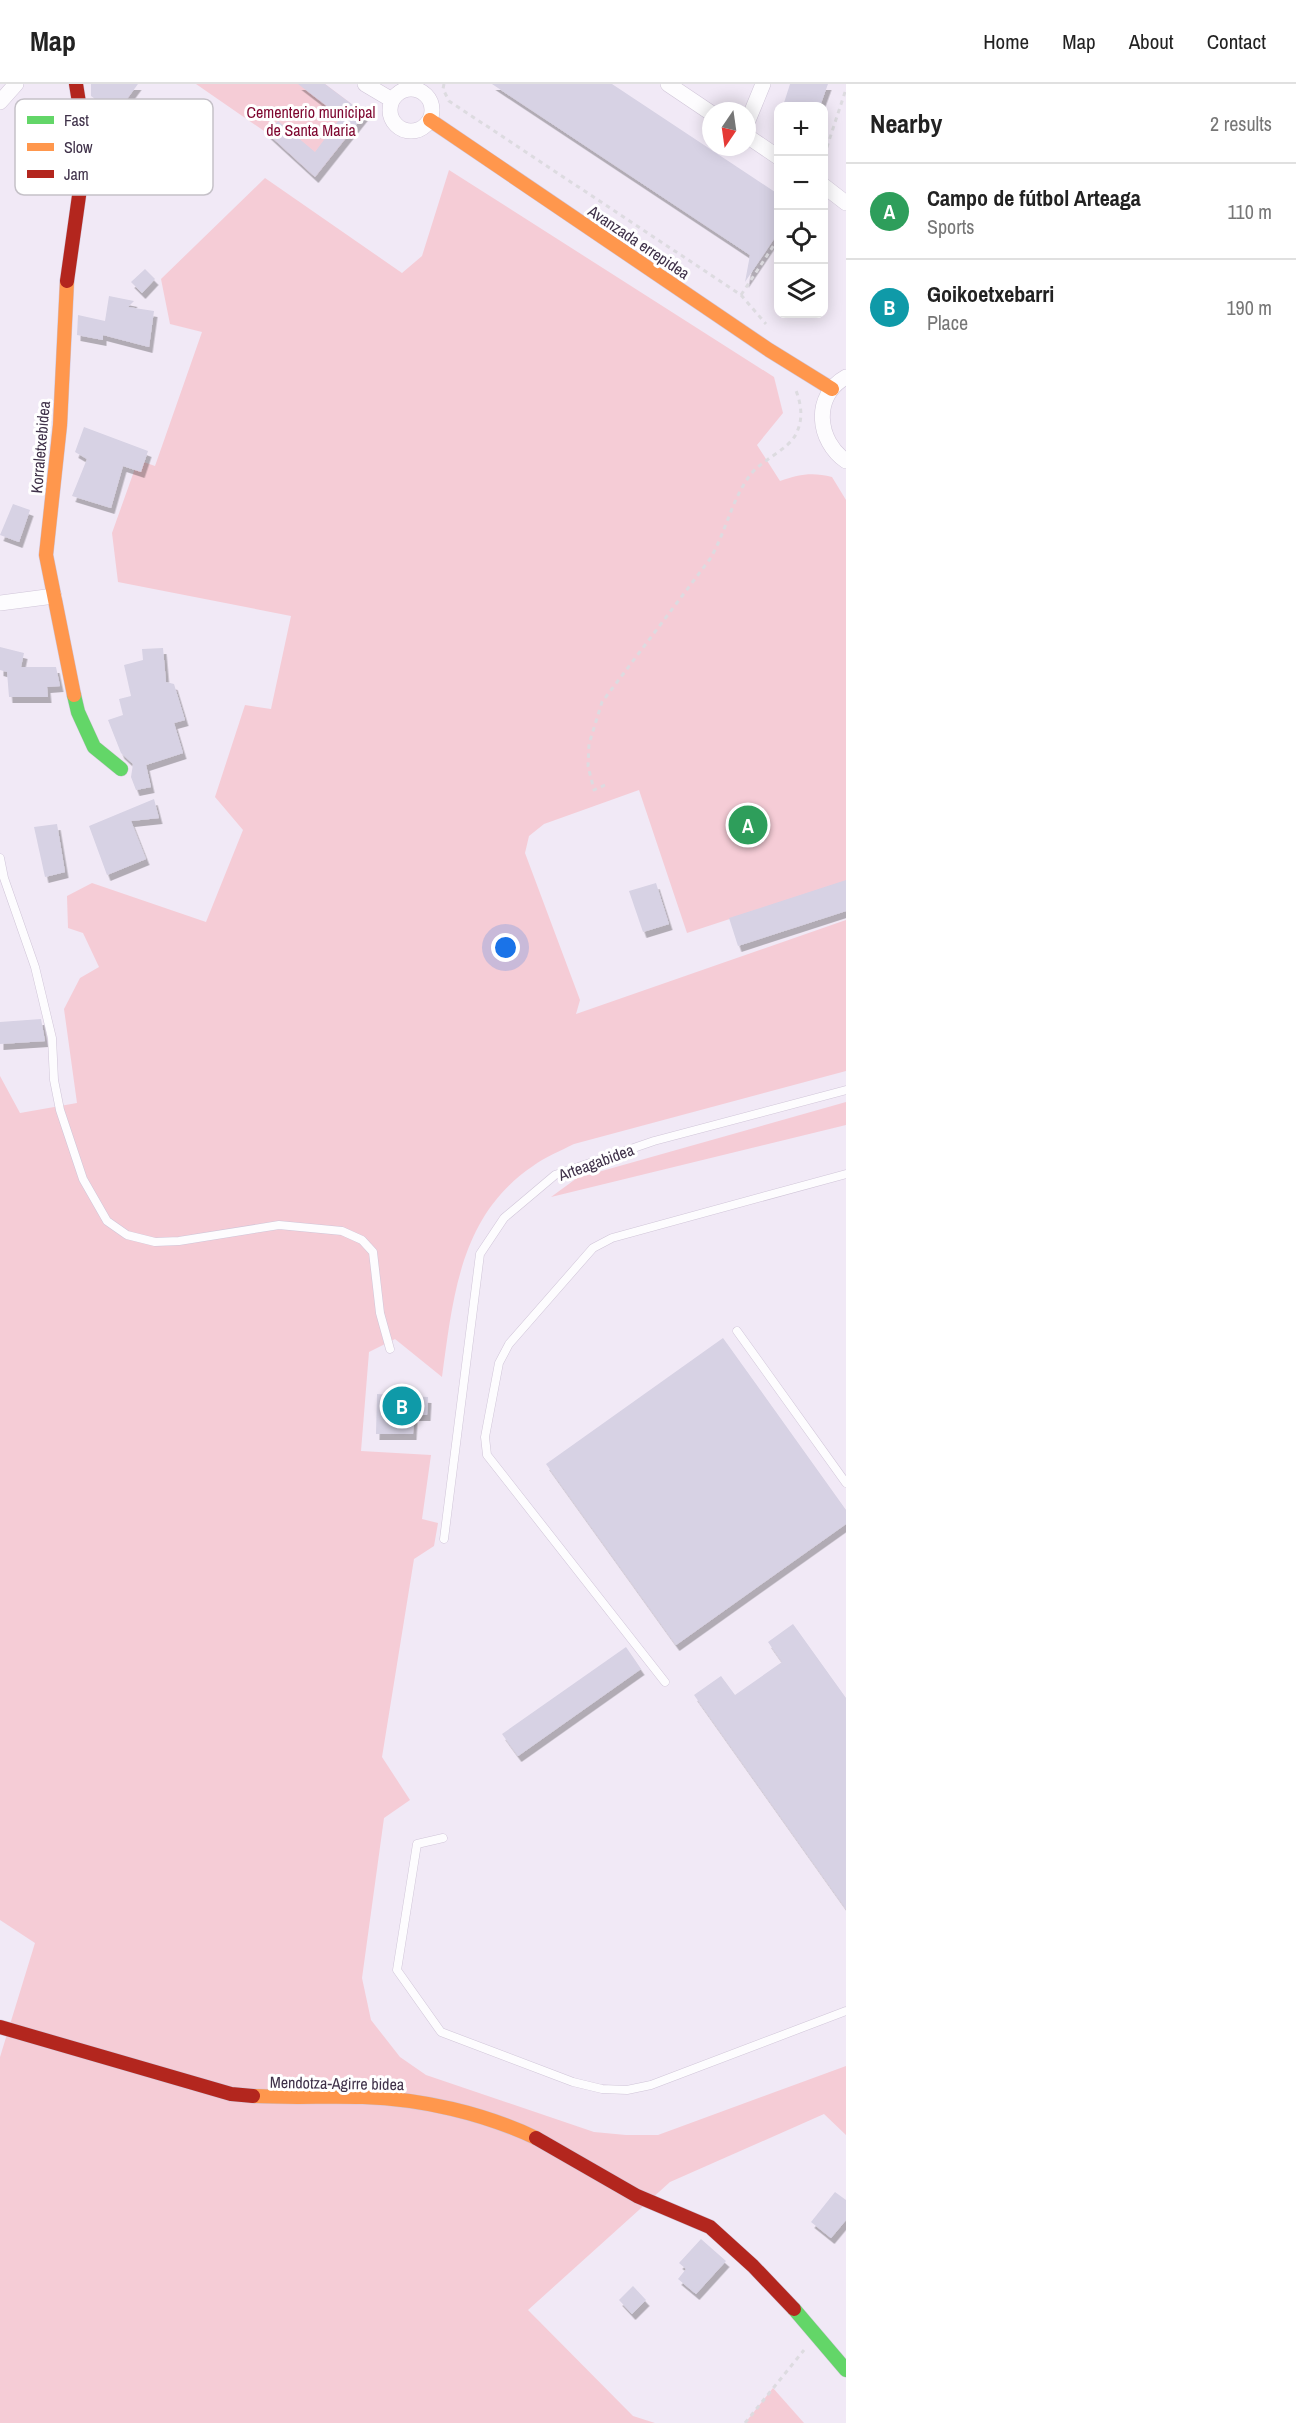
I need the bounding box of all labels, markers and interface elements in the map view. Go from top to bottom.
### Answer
text: Map [30,22,76,60]
text: Home [983,27,1029,56]
text: Map [1062,27,1096,56]
text: About [1129,27,1174,56]
text: Contact [1207,27,1266,56]
legend [15,99,213,195]
park label: Cementerio municipal de Santa Maria [246,101,376,141]
north arrow [702,102,756,156]
map controls [774,102,828,318]
button: + [774,102,828,156]
text: Nearby [870,106,942,141]
text: Fast [64,109,89,131]
text: 2 results [1210,110,1272,137]
text: Slow [64,136,93,158]
button: − [774,156,828,210]
text: Jam [64,163,89,185]
text: Campo de fútbol Arteaga [927,183,1141,213]
text: A [884,198,895,225]
text: 110 m [1228,198,1272,225]
street label: Avanzada errepidea [583,199,695,284]
button: locate [774,210,828,264]
text: Sports [927,213,974,240]
button: layers [774,264,828,318]
text: Goikoetxebarri [927,279,1054,309]
text: B [884,294,895,321]
text: 190 m [1226,294,1272,321]
text: Place [927,309,968,336]
street label: Korraletxebidea [25,399,55,494]
pin: A [728,802,768,848]
your location [491,933,520,962]
street label: Arteagabidea [554,1138,637,1186]
pin: B [382,1384,422,1428]
street label: Mendotza-Agirre bidea [270,2071,405,2095]

